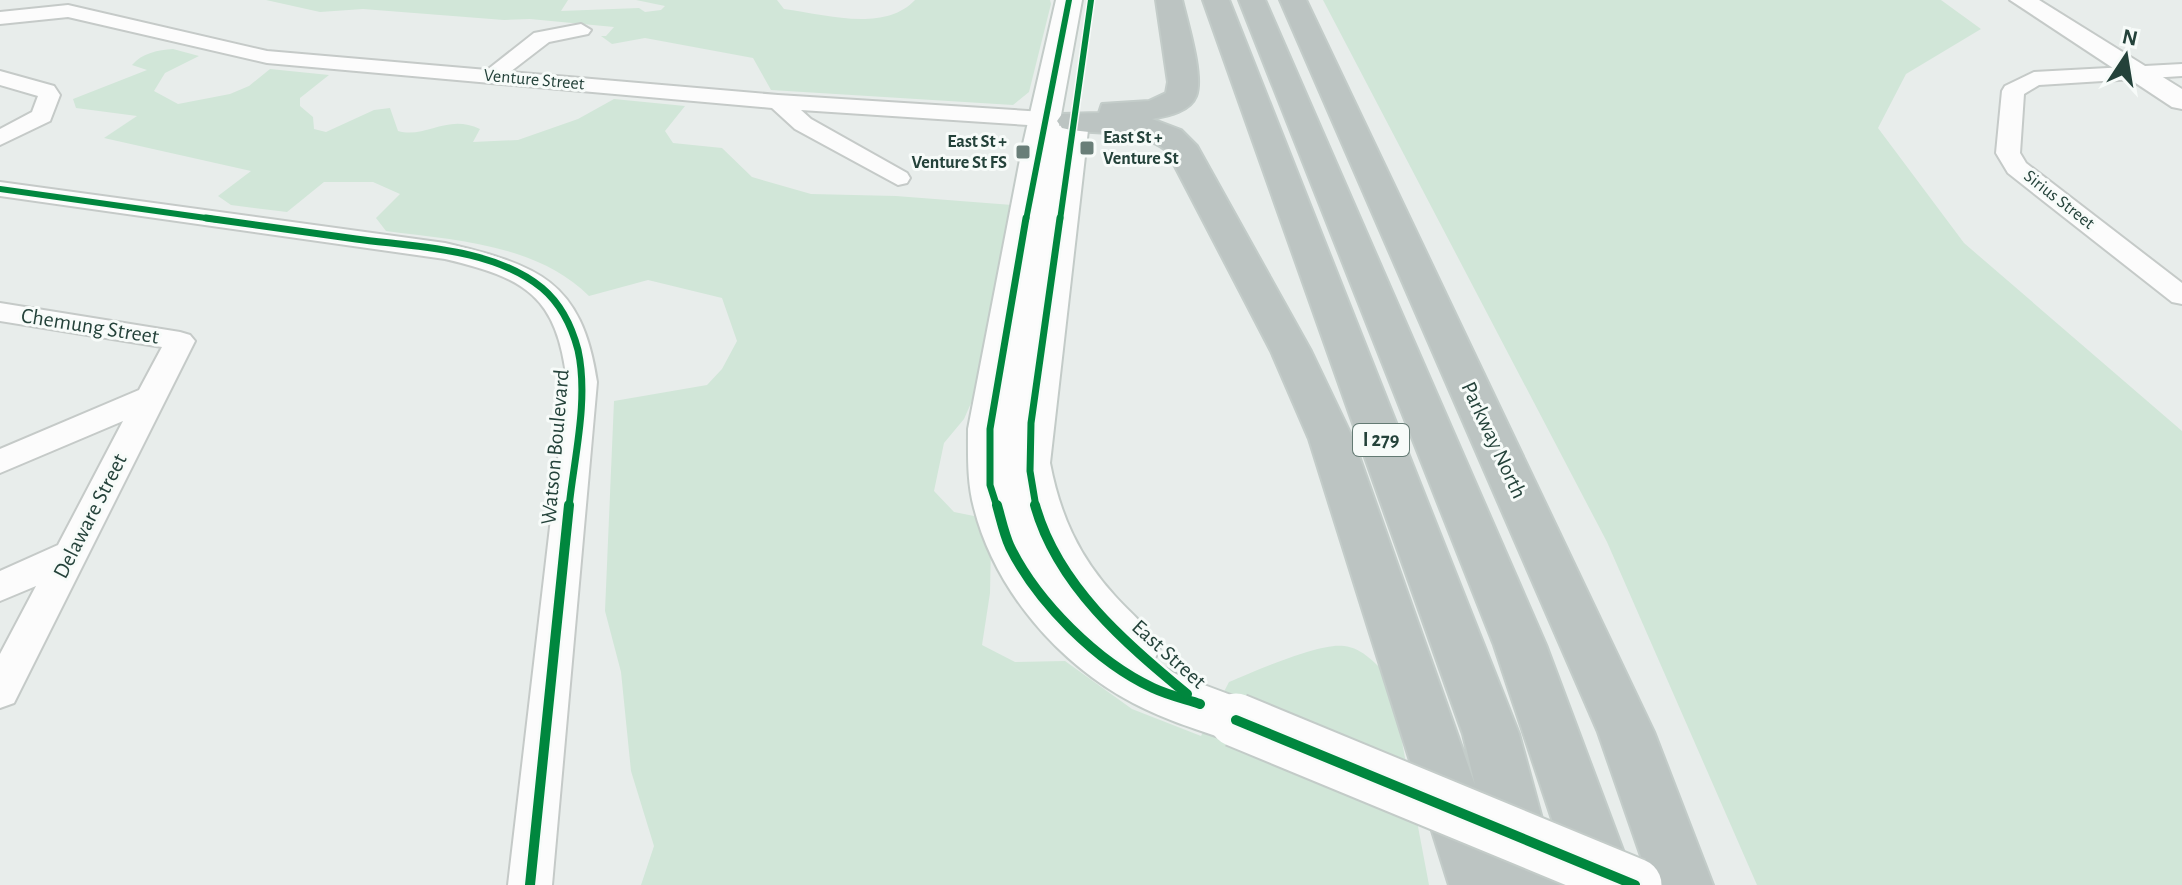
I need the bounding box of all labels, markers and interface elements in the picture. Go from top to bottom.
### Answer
north arrow [2086,16,2166,96]
text: N [2120,25,2140,50]
street label: Venture Street [483,67,585,93]
place label: East St + Venture St [1103,129,1179,168]
place label: East St + Venture St FS [911,133,1007,172]
marker: East St + Venture St [1078,139,1096,157]
marker: East St + Venture St FS [1014,143,1032,161]
street label: Sirius Street [2020,167,2098,233]
street label: Chemung Street [20,304,160,348]
street label: Watson Boulevard [537,368,573,526]
street label: Parkway North [1457,378,1531,502]
road number: I 279 [1353,424,1409,456]
street label: Delaware Street [49,450,131,582]
street label: East Street [1128,615,1210,693]

